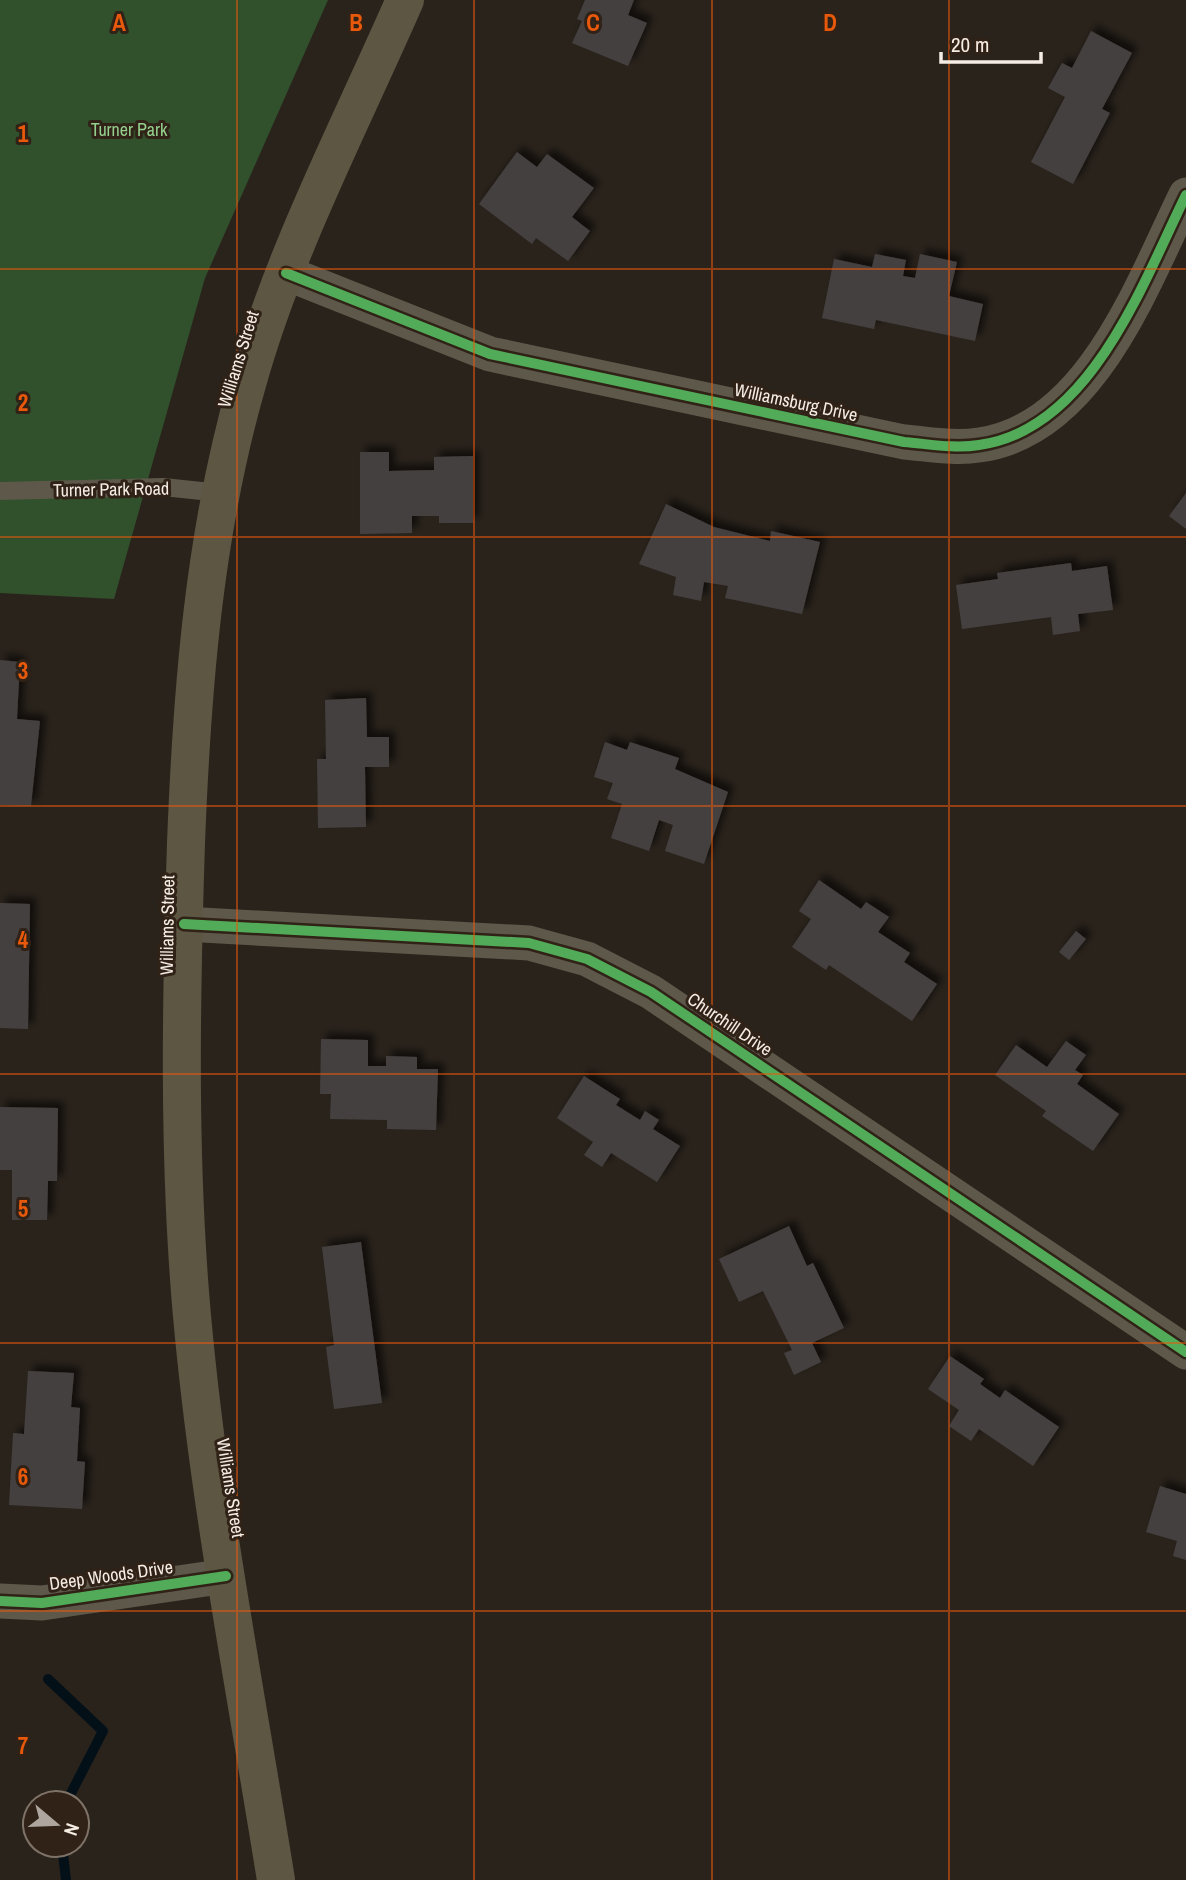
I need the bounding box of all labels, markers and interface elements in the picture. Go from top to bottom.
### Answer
text: A [112,7,126,38]
text: B [349,7,363,38]
text: C [586,7,600,38]
text: D [823,7,837,38]
scale bar [941,21,1041,65]
text: 20 m [951,30,989,59]
park label: Turner Park [91,117,168,142]
text: 1 [18,118,29,149]
street label: Williams Street [211,308,265,410]
street label: Williamsburg Drive [732,377,860,427]
text: 2 [18,387,28,418]
street label: Turner Park Road [53,475,169,503]
text: 3 [18,655,28,686]
street label: Williams Street [154,875,180,975]
text: 4 [18,924,29,955]
street label: Churchill Drive [683,986,777,1062]
text: 5 [18,1193,28,1224]
street label: Williams Street [211,1437,251,1539]
text: 6 [18,1461,28,1492]
street label: Deep Woods Drive [48,1554,174,1596]
text: 7 [18,1730,28,1761]
north arrow [21,1789,91,1859]
text: N [58,1820,86,1839]

